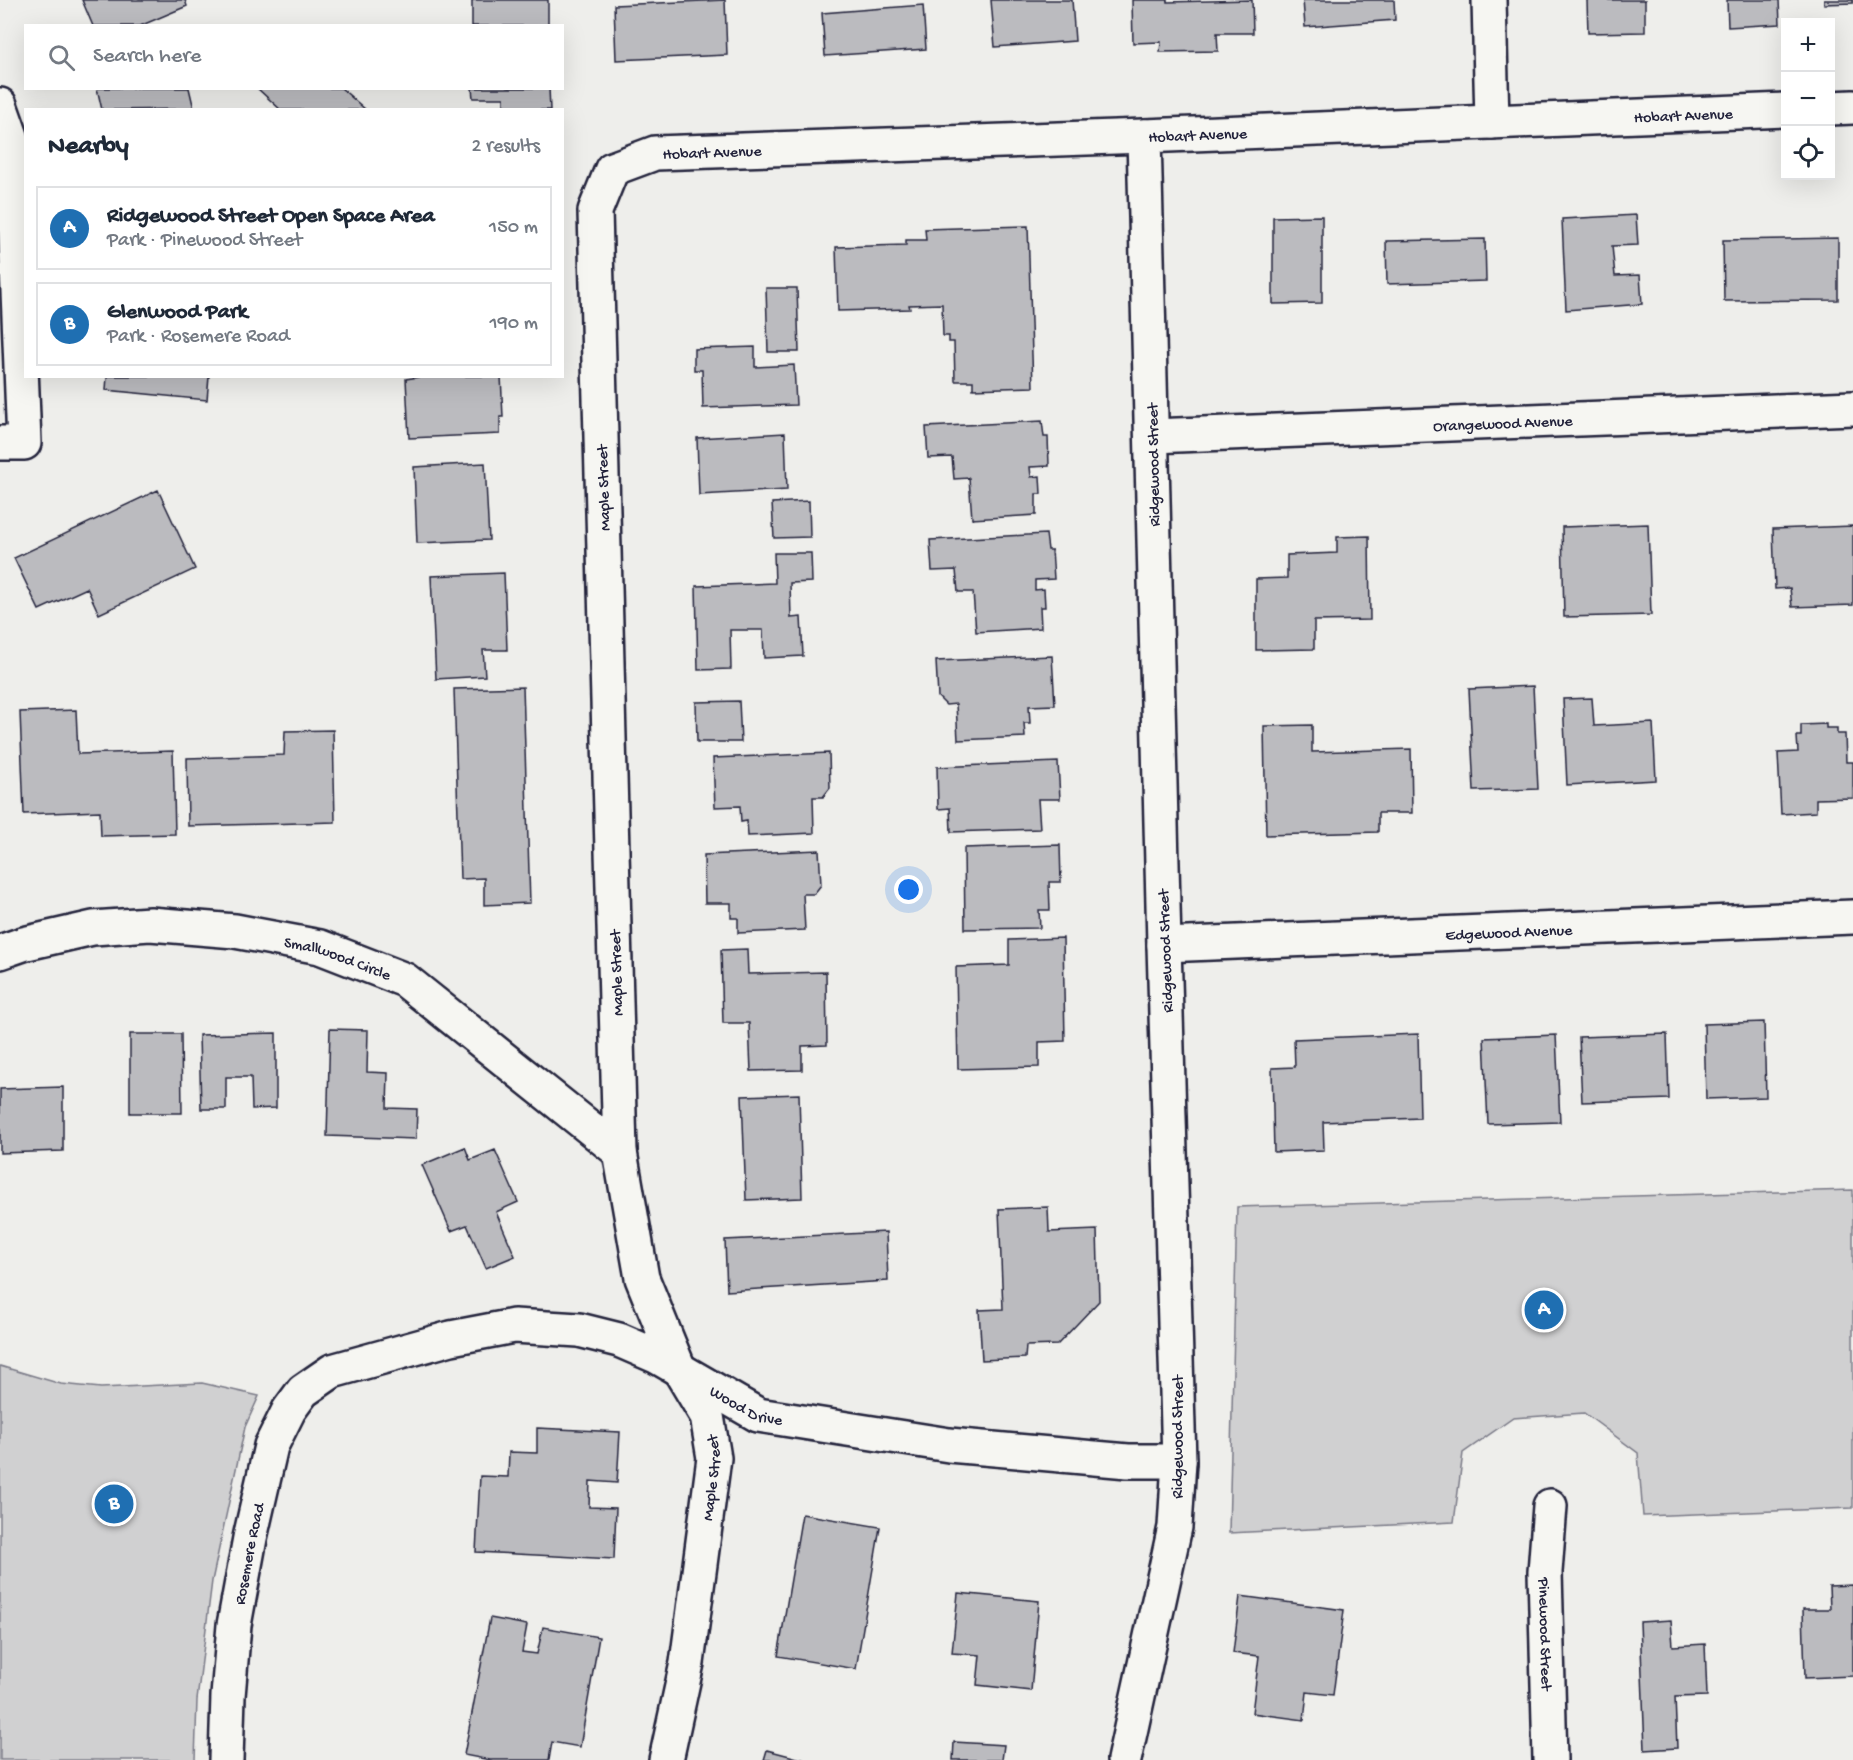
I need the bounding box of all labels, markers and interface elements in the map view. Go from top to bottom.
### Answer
map controls [1781,18,1835,180]
button: + [1781,18,1835,72]
search box [24,24,564,90]
icon: search [45,41,78,74]
text: Search here [93,44,201,70]
button: − [1781,72,1835,126]
street label: Hobart Avenue [1634,106,1734,129]
street label: Hobart Avenue [1148,126,1248,149]
button: locate [1781,126,1835,180]
text: Nearby [48,132,129,163]
text: 2 results [471,136,540,159]
street label: Hobart Avenue [662,143,763,166]
text: Ridgewood Street Open Space Area [107,204,435,230]
text: A [64,217,75,240]
text: 150 m [489,217,538,240]
text: Park · Pinewood Street [107,230,302,253]
text: Glenwood Park [107,300,247,326]
text: B [64,313,75,336]
text: 190 m [490,313,538,336]
text: Park · Rosemere Road [107,326,290,349]
street label: Ridgewood Street [1145,402,1166,527]
street label: Orangewood Avenue [1433,413,1574,438]
street label: Maple Street [594,443,616,531]
your location [894,875,923,904]
street label: Ridgewood Street [1156,887,1179,1013]
street label: Edgewood Avenue [1445,922,1573,947]
street label: Maple Street [607,928,629,1016]
street label: Smallwood Circle [282,934,394,987]
pin: A [1524,1288,1564,1332]
street label: Ridgewood Street [1170,1374,1189,1499]
street label: Wood Drive [705,1383,784,1432]
street label: Maple Street [700,1432,727,1522]
pin: B [94,1482,134,1526]
street label: Rosemere Road [232,1500,271,1607]
street label: Pinewood Street [1532,1576,1554,1692]

